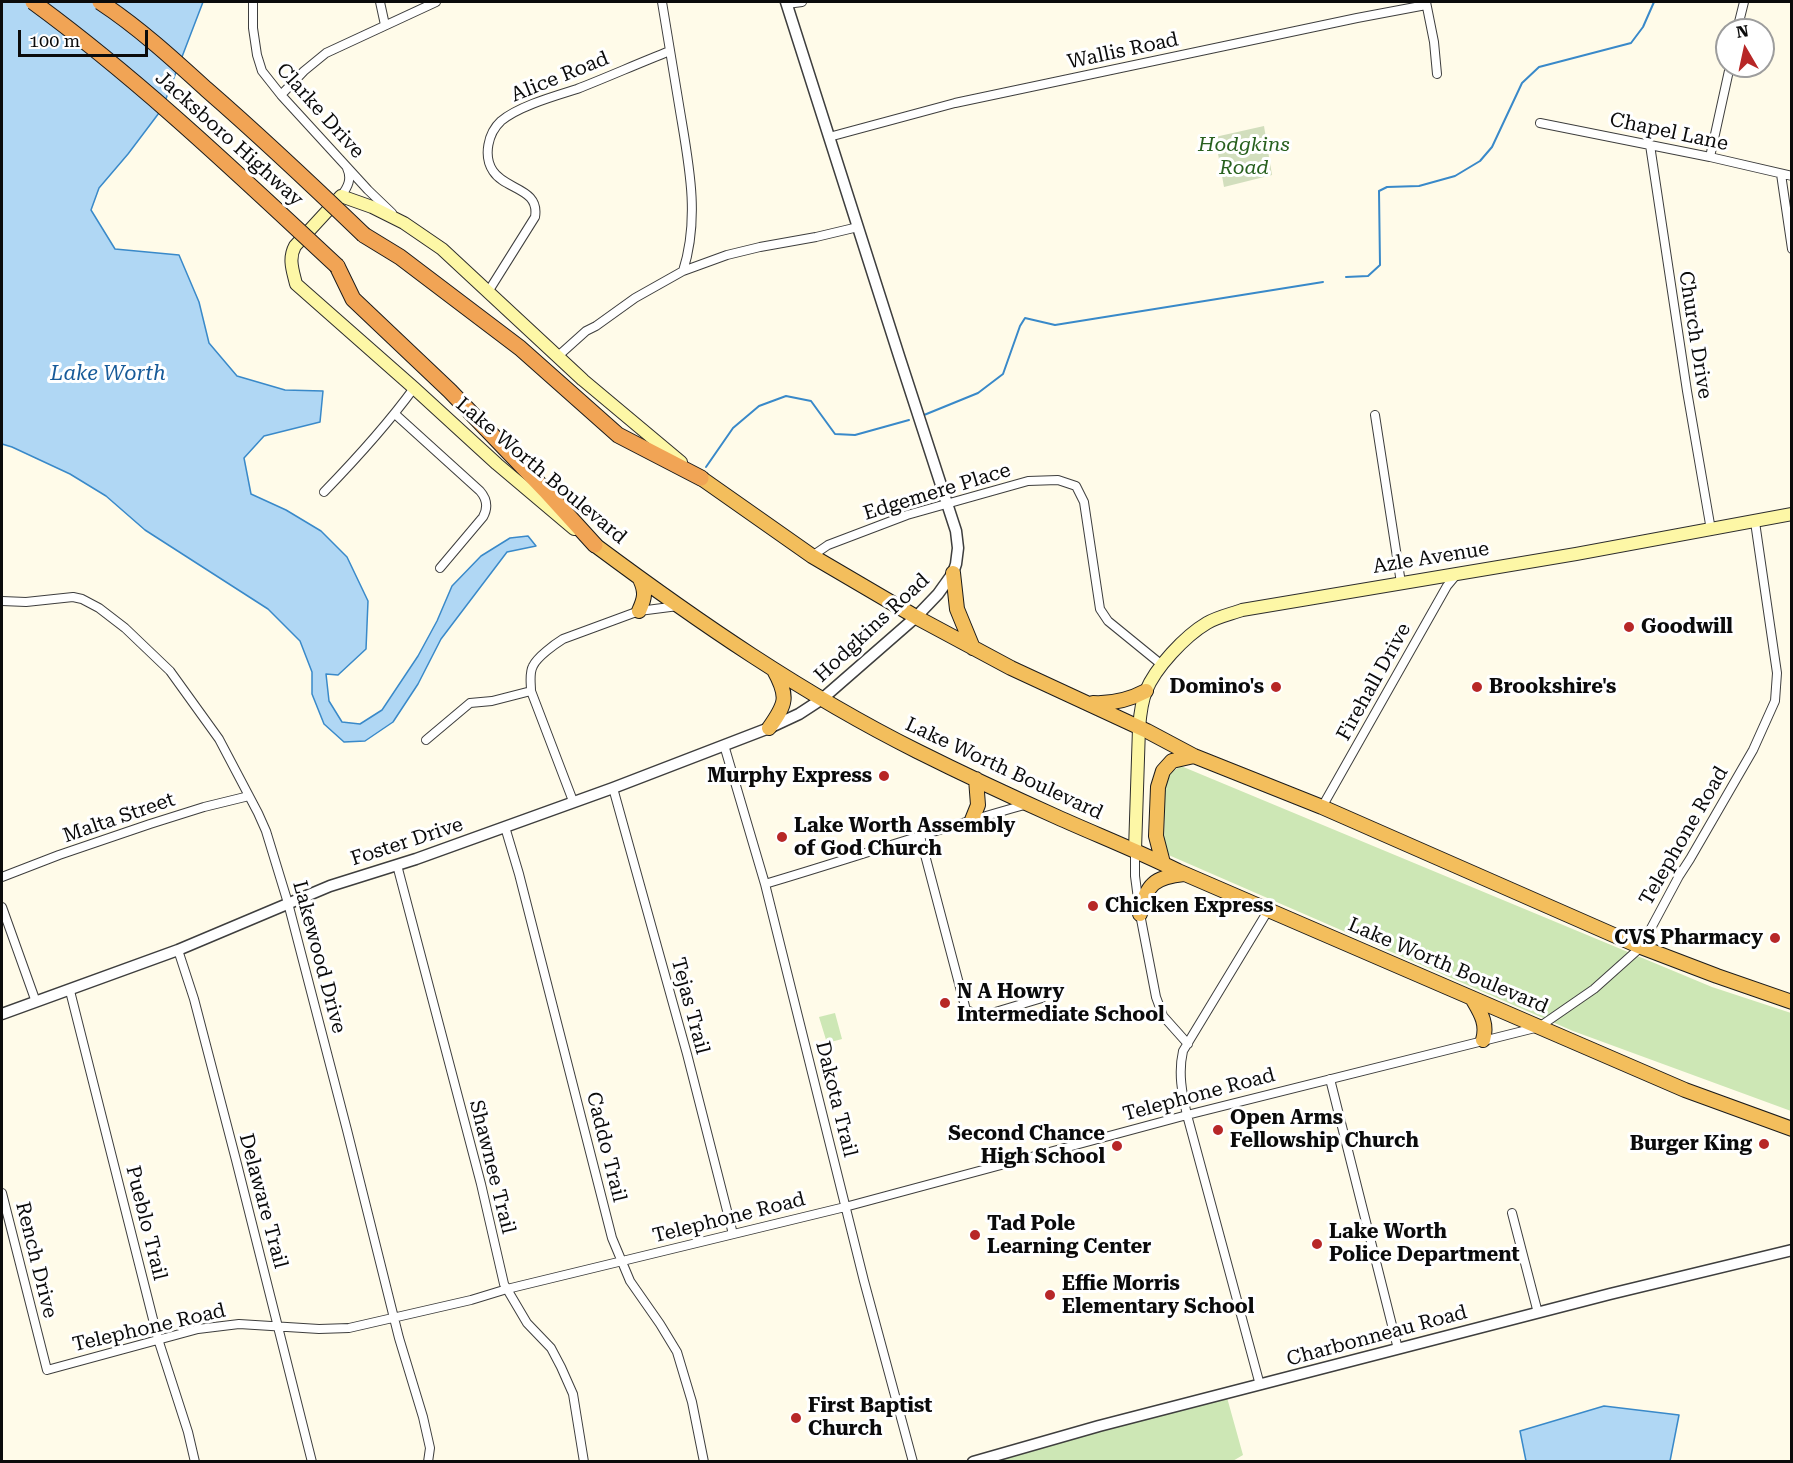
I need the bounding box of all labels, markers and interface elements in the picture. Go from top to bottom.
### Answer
scale bar [21,18,152,56]
north arrow [1715,18,1775,78]
text: N [1735,21,1750,42]
street label: Wallis Road [1065,28,1181,74]
text: 100 m [29,30,80,51]
street label: Alice Road [508,47,612,107]
street label: Clarke Drive [271,58,369,164]
street label: Jacksboro Highway [150,66,308,212]
street label: Chapel Lane [1608,108,1730,156]
park label: Hodgkins Road [1198,133,1290,180]
street label: Church Drive [1673,269,1717,401]
water label: Lake Worth [50,361,166,387]
street label: Lake Worth Boulevard [451,393,631,549]
street label: Edgemere Place [861,458,1013,526]
street label: Azle Avenue [1371,537,1491,579]
street label: Hodgkins Road [809,569,935,687]
place label: Goodwill [1641,615,1733,639]
street label: Firehall Drive [1332,619,1416,745]
marker: Goodwill [1622,620,1636,634]
place label: Domino's [1169,675,1264,699]
place label: Brookshire's [1489,675,1616,699]
marker: Domino's [1269,680,1283,694]
marker: Brookshire's [1470,680,1484,694]
street label: Lake Worth Boulevard [901,713,1107,825]
street label: Telephone Road [1635,762,1733,910]
place label: Murphy Express [707,764,872,788]
marker: Murphy Express [877,769,891,783]
street label: Malta Street [60,788,178,848]
street label: Foster Drive [348,813,466,871]
place label: Lake Worth Assembly of God Church [794,814,1015,861]
marker: Lake Worth Assembly of God Church [775,830,789,844]
street label: Lakewood Drive [287,878,351,1036]
place label: Chicken Express [1105,894,1274,918]
marker: Chicken Express [1086,899,1100,913]
street label: Lake Worth Boulevard [1344,913,1552,1019]
place label: CVS Pharmacy [1614,926,1763,950]
marker: CVS Pharmacy [1768,931,1782,945]
street label: Tejas Trail [666,955,714,1057]
place label: N A Howry Intermediate School [957,980,1165,1027]
marker: N A Howry Intermediate School [938,996,952,1010]
street label: Dakota Trail [810,1039,862,1159]
street label: Telephone Road [1120,1063,1278,1127]
street label: Caddo Trail [581,1089,631,1205]
street label: Shawnee Trail [464,1098,520,1236]
place label: Open Arms Fellowship Church [1230,1106,1419,1153]
place label: Second Chance High School [948,1122,1105,1169]
marker: Open Arms Fellowship Church [1211,1123,1225,1137]
street label: Delaware Trail [233,1131,293,1271]
place label: Burger King [1630,1132,1752,1156]
marker: Burger King [1757,1137,1771,1151]
marker: Second Chance High School [1110,1139,1124,1153]
street label: Pueblo Trail [120,1163,172,1283]
street label: Telephone Road [650,1187,808,1249]
street label: Rench Drive [10,1199,62,1321]
place label: Tad Pole Learning Center [987,1212,1151,1259]
place label: Lake Worth Police Department [1329,1220,1520,1267]
marker: Tad Pole Learning Center [968,1228,982,1242]
marker: Lake Worth Police Department [1310,1237,1324,1251]
place label: Effie Morris Elementary School [1062,1272,1254,1319]
marker: Effie Morris Elementary School [1043,1288,1057,1302]
street label: Telephone Road [70,1299,228,1357]
street label: Charbonneau Road [1284,1300,1470,1372]
place label: First Baptist Church [808,1394,932,1441]
marker: First Baptist Church [789,1411,803,1425]

